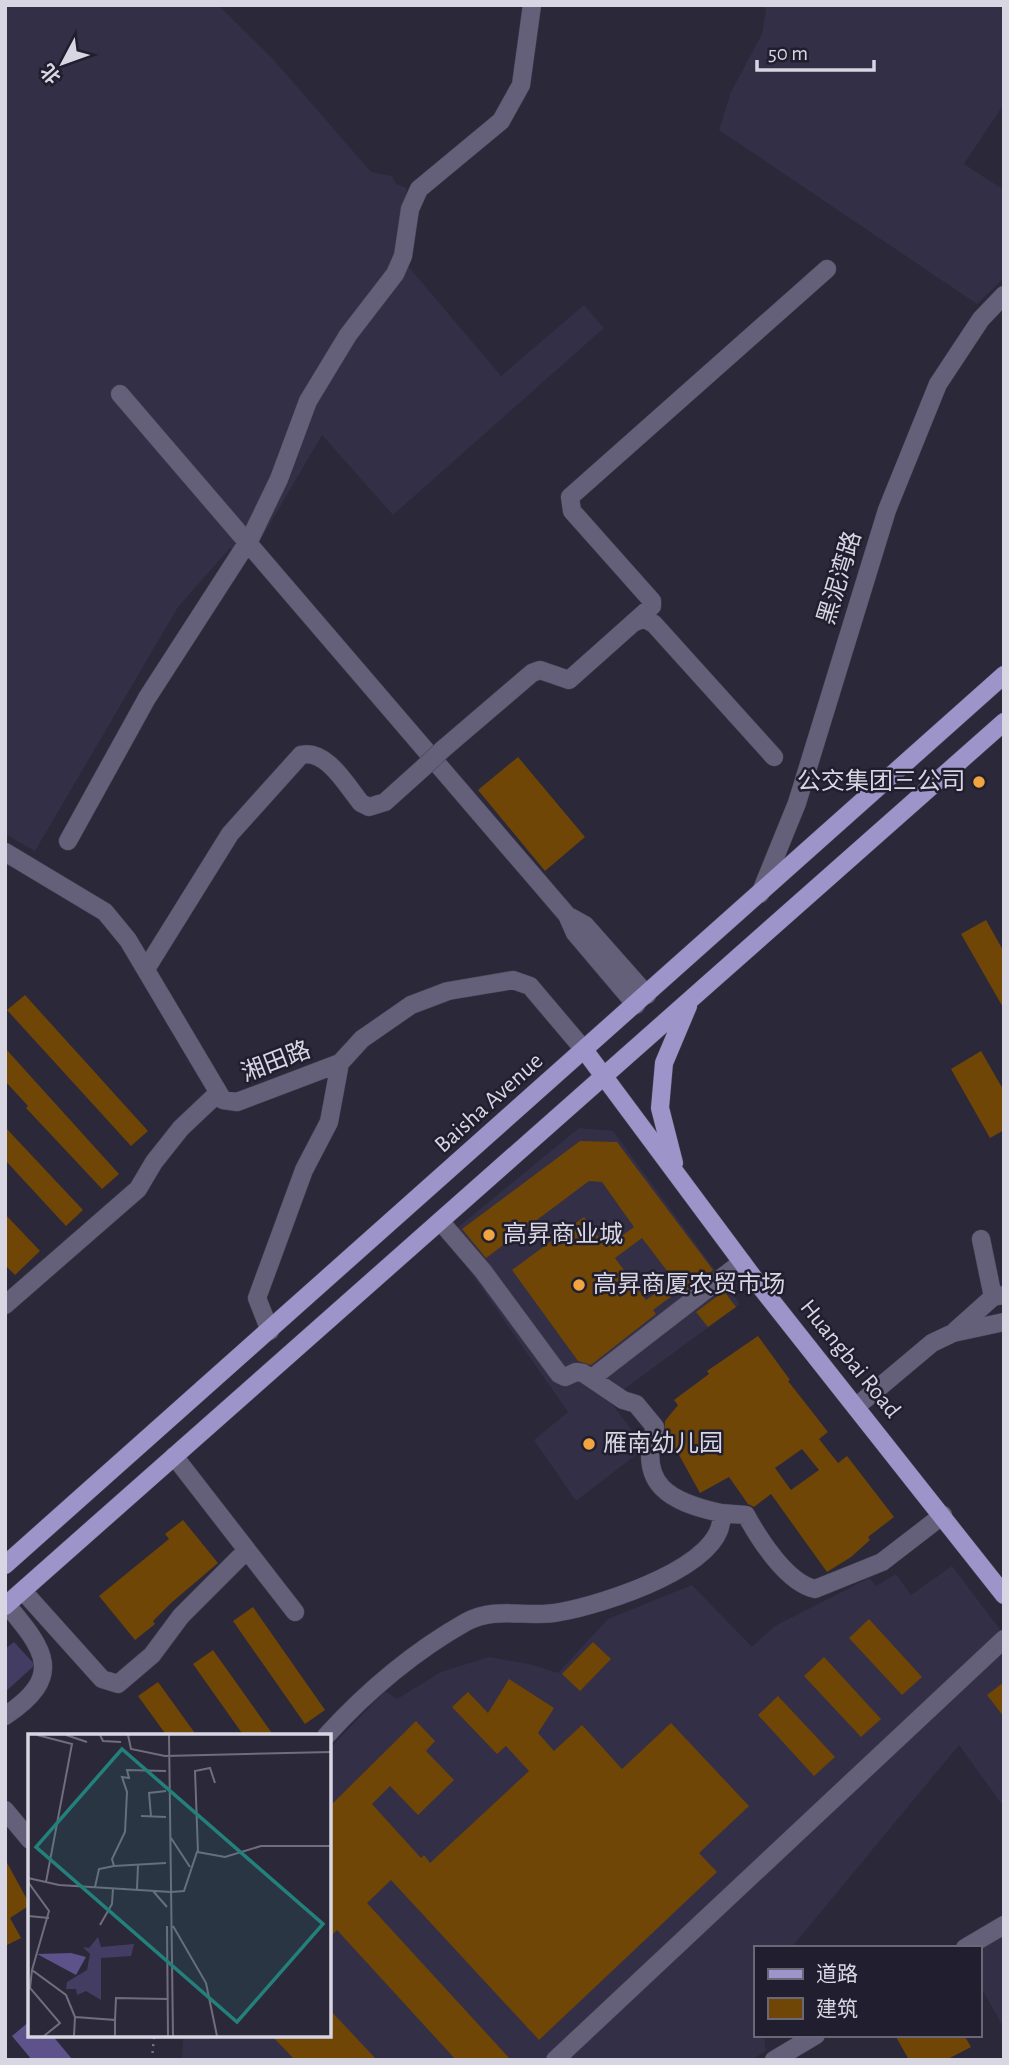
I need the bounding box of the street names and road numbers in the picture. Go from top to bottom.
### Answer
street label: 黑泥湾路 [813,528,866,627]
street label: 湘田路 [237,1036,314,1086]
street label: Baisha Avenue [430,1049,548,1157]
street label: Huangbai Road [795,1295,905,1423]

